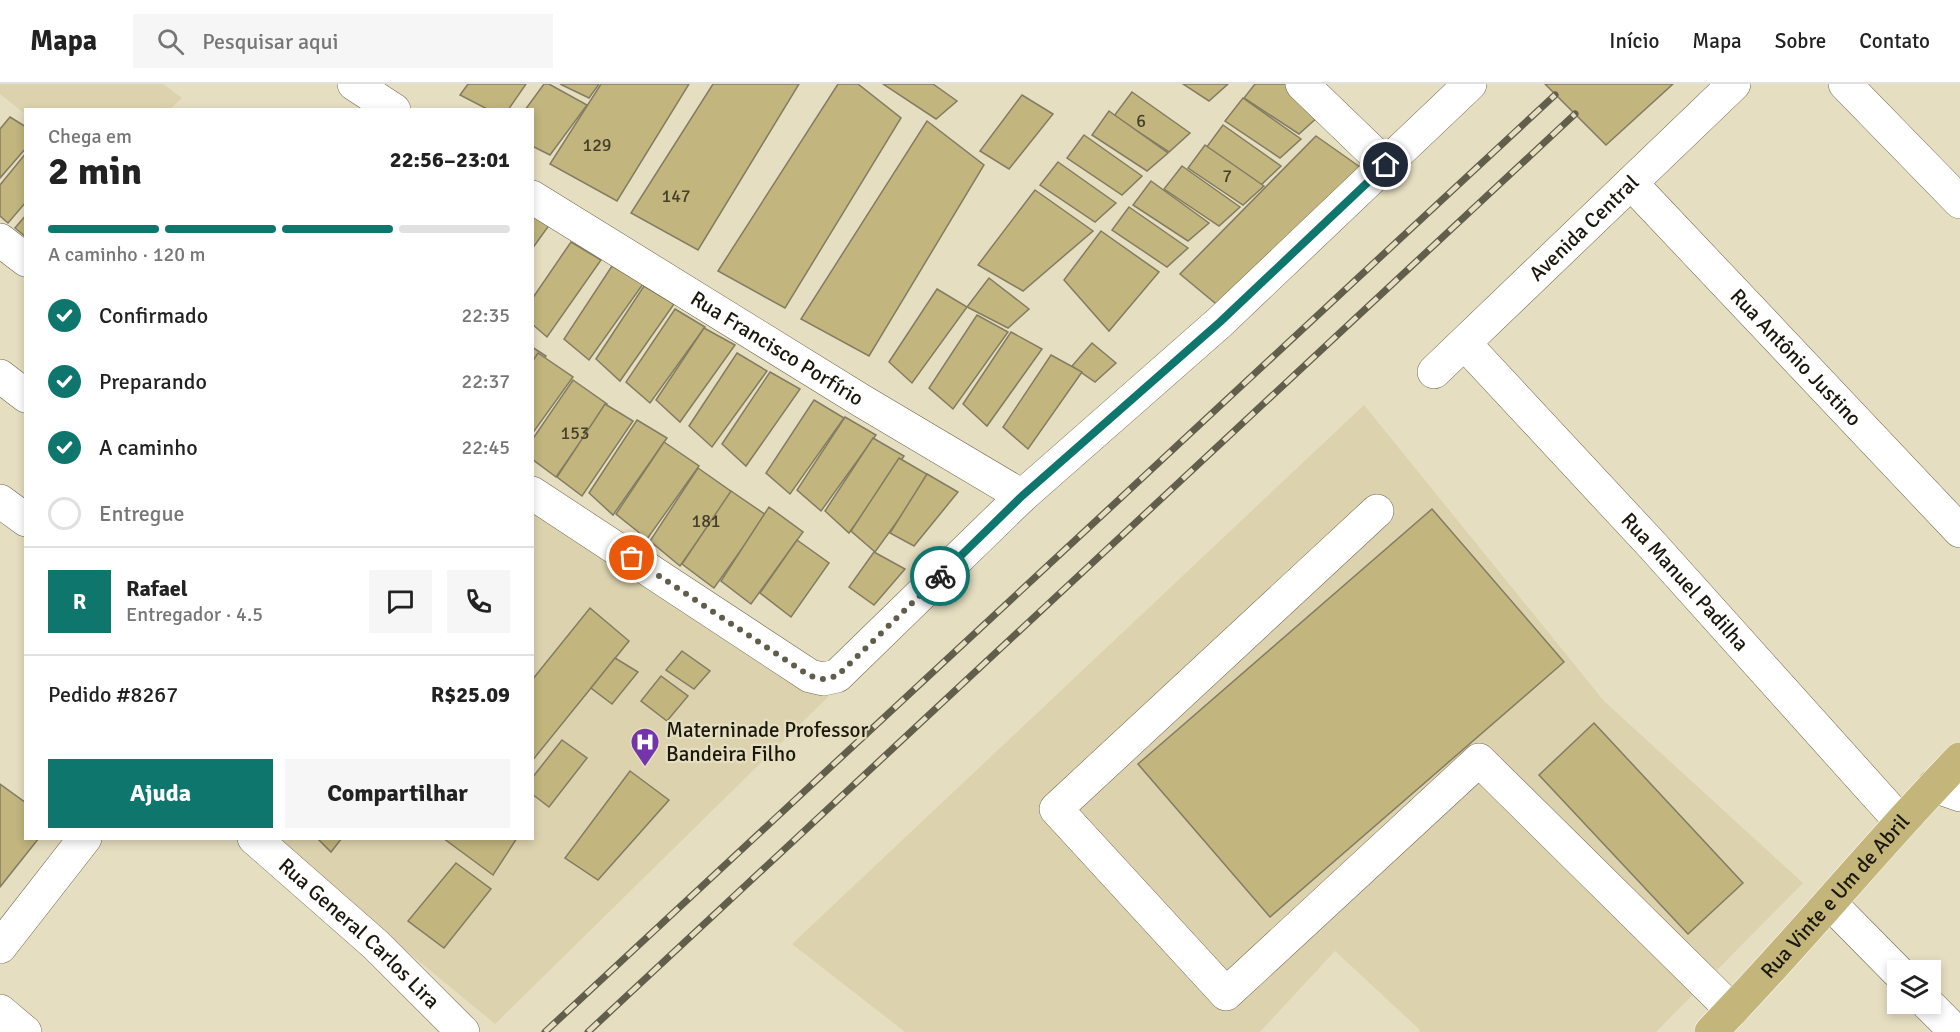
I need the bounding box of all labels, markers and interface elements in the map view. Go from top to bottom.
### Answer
search box [133,14,553,68]
text: Mapa [30,24,97,58]
icon: search [154,25,187,58]
text: Pesquisar aqui [202,28,339,55]
text: Início [1609,28,1659,54]
text: Mapa [1692,28,1742,54]
text: Sobre [1775,28,1826,54]
text: Contato [1859,28,1930,54]
house number: 6 [1136,110,1146,132]
text: Chega em [48,124,132,149]
house number: 129 [582,134,612,156]
pin [1360,139,1411,190]
text: 22:56–23:01 [390,146,510,173]
text: 2 min [48,147,142,195]
icon: home [1369,148,1402,181]
house number: 7 [1222,165,1232,187]
street label: Avenida Central [1524,169,1644,287]
house number: 147 [661,185,691,207]
text: A caminho · 120 m [48,242,205,267]
street label: Rua Antônio Justino [1725,283,1867,432]
street label: Rua Francisco Porfírio [686,285,868,412]
icon: check [48,299,81,332]
text: Confirmado [99,302,208,329]
text: 22:35 [461,303,510,328]
icon: check [48,365,81,398]
text: Preparando [99,368,207,395]
text: 22:37 [461,369,510,394]
house number: 153 [560,422,590,444]
icon: check [48,431,81,464]
text: A caminho [99,434,198,461]
text: 22:45 [461,435,510,460]
text: Entregue [99,500,184,527]
street label: Rua Manuel Padilha [1616,507,1754,657]
house number: 181 [691,510,721,532]
pin [606,532,657,583]
icon: bag [615,541,648,574]
courier [910,546,970,606]
icon: bike [924,560,957,593]
button: chat [369,570,432,633]
button: phone [447,570,510,633]
text: Rafael [126,575,188,602]
text: R [73,588,86,615]
text: Entregador · 4.5 [126,602,263,627]
text: Pedido #8267 [48,681,178,708]
text: R$25.09 [431,681,510,708]
place label: Materninade Professor Bandeira Filho [666,717,869,767]
hospital icon: Materninade Professor Bandeira Filho [629,726,661,768]
button: Ajuda [48,759,273,828]
button: Compartilhar [285,759,510,828]
street label: Rua Vinte e Um de Abril [1755,809,1915,984]
street label: Rua General Carlos Lira [273,853,445,1014]
map controls [1887,960,1941,1014]
button: layers [1887,960,1941,1014]

